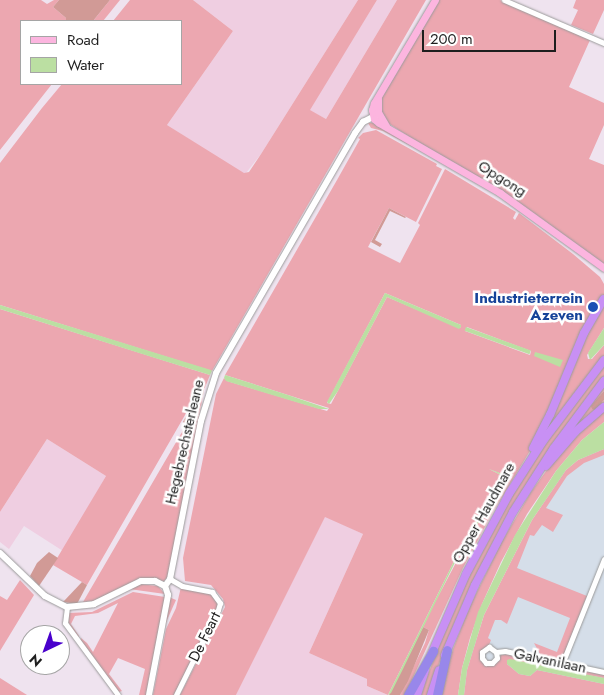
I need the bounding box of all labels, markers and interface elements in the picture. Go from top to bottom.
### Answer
legend [20,20,182,85]
scale bar [424,20,558,52]
text: 200 m [430,28,473,50]
text: Road [67,29,99,51]
text: Water [67,54,104,76]
street label: Opgong [475,157,529,201]
place label: Industrieterrein Azeven [474,289,583,324]
marker: Industrieterrein Azeven [587,301,599,313]
street label: Hegebrechsterleane [162,378,208,506]
street label: Opper Haudmare [449,460,519,566]
street label: De Feart [185,609,225,665]
north arrow [20,625,70,675]
street label: Galvanilaan [512,645,588,677]
text: N [25,649,46,672]

